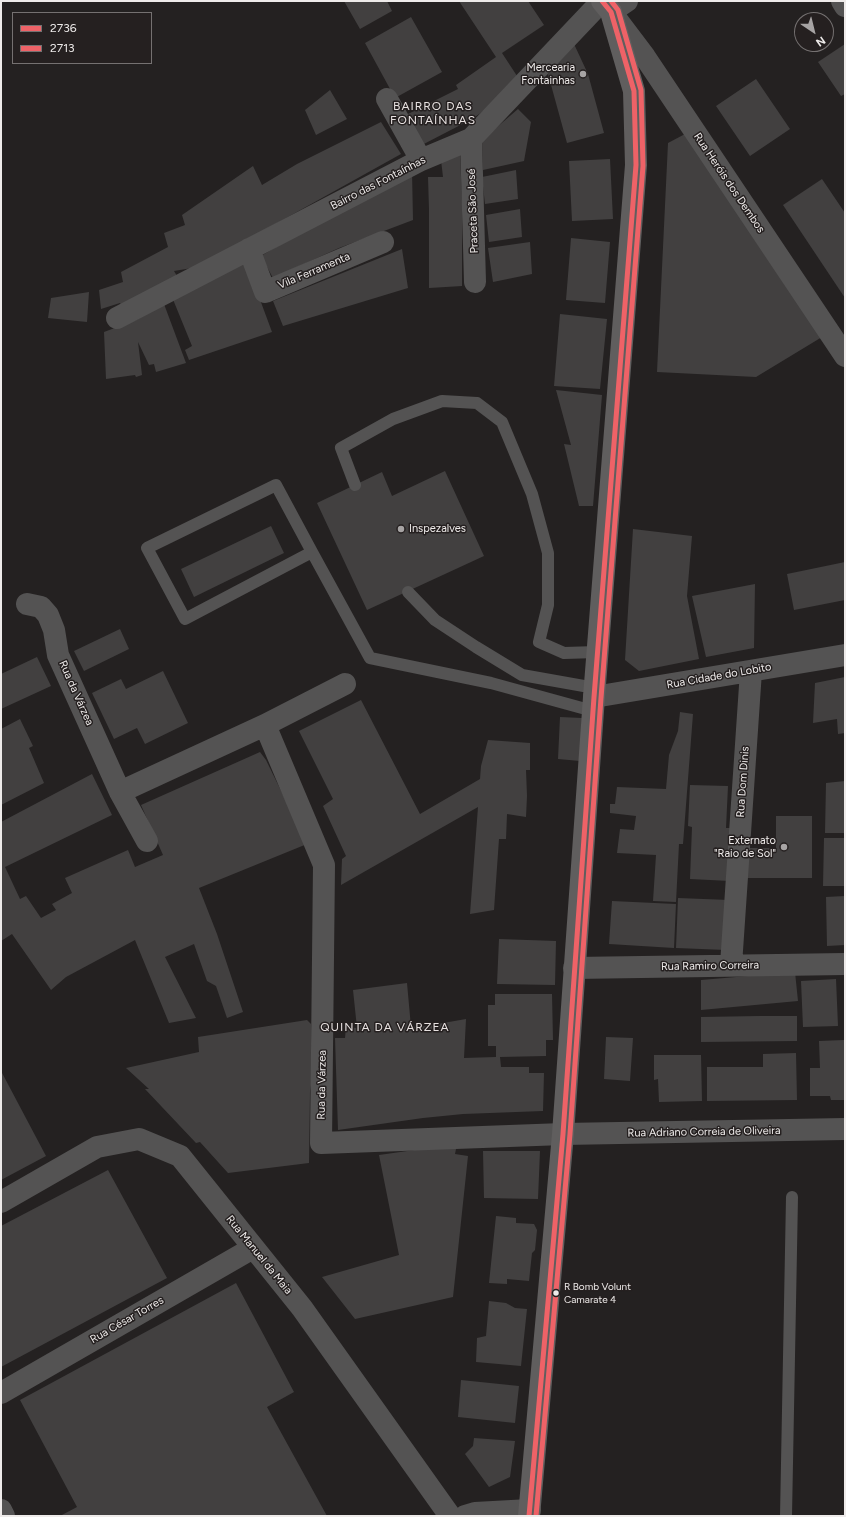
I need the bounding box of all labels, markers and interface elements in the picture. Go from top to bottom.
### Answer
legend [12,12,152,64]
north arrow [794,12,834,52]
text: 2736 [50,21,76,35]
text: N [813,34,828,49]
text: 2713 [50,41,75,55]
place label: Mercearia Fontainhas [521,61,575,87]
marker: Mercearia Fontainhas [578,69,588,79]
district label: BAIRRO DAS FONTAÍNHAS [390,99,476,127]
street label: Rua Heróis dos Dembos [691,131,767,235]
street label: Bairro das Fontaínhas [328,153,428,213]
street label: Praceta São José [465,168,481,254]
street label: Vila Ferramenta [276,250,352,292]
place label: Inspezalves [409,522,466,536]
marker: Inspezalves [396,524,406,534]
street label: Rua da Várzea [56,659,96,727]
street label: Rua Cidade do Lobito [666,660,772,692]
street label: Rua Dom Dinis [734,746,752,818]
place label: Externato "Raio de Sol" [714,834,776,860]
marker: Externato "Raio de Sol" [779,842,789,852]
street label: Rua Ramiro Correira [661,959,759,973]
district label: QUINTA DA VÁRZEA [320,1020,450,1034]
street label: Rua da Várzea [315,1050,329,1120]
street label: Rua Adriano Correia de Oliveira [627,1124,781,1140]
street label: Rua Manuel da Maia [223,1213,295,1297]
place label: R Bomb Volunt Camarate 4 [564,1281,631,1304]
marker: R Bomb Volunt Camarate 4 [551,1288,561,1298]
street label: Rua César Torres [88,1294,166,1346]

